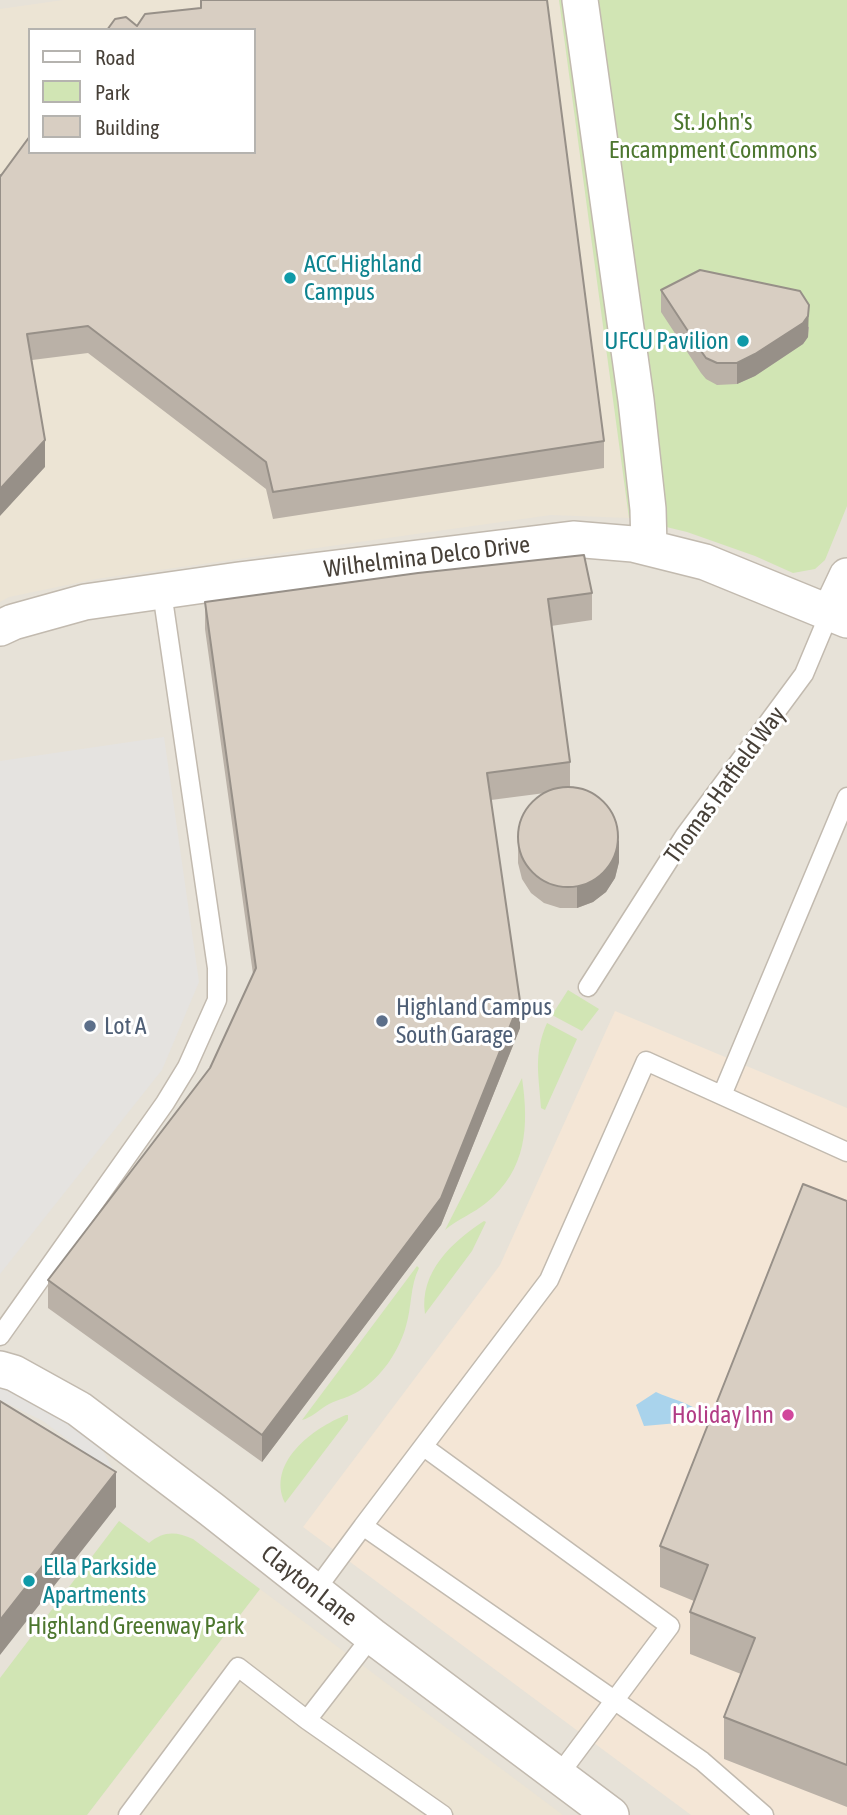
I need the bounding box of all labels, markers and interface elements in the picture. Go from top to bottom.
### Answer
legend [28,28,256,154]
text: Road [95,45,135,69]
text: Park [95,80,130,104]
park label: St. John's Encampment Commons [609,108,817,164]
text: Building [95,115,159,139]
place label: ACC Highland Campus [304,250,422,306]
marker: ACC Highland Campus [282,270,298,286]
place label: UFCU Pavilion [604,327,729,355]
marker: UFCU Pavilion [735,333,751,349]
street label: Wilhelmina Delco Drive [322,530,532,584]
street label: Thomas Hatfield Way [658,701,792,869]
place label: Highland Campus South Garage [396,993,552,1049]
place label: Lot A [104,1012,147,1040]
marker: Highland Campus South Garage [374,1013,390,1029]
marker: Lot A [82,1018,98,1034]
place label: Holiday Inn [672,1401,774,1429]
marker: Holiday Inn [780,1407,796,1423]
street label: Clayton Lane [255,1540,363,1632]
place label: Ella Parkside Apartments [43,1553,157,1609]
marker: Ella Parkside Apartments [21,1573,37,1589]
park label: Highland Greenway Park [28,1612,244,1640]

